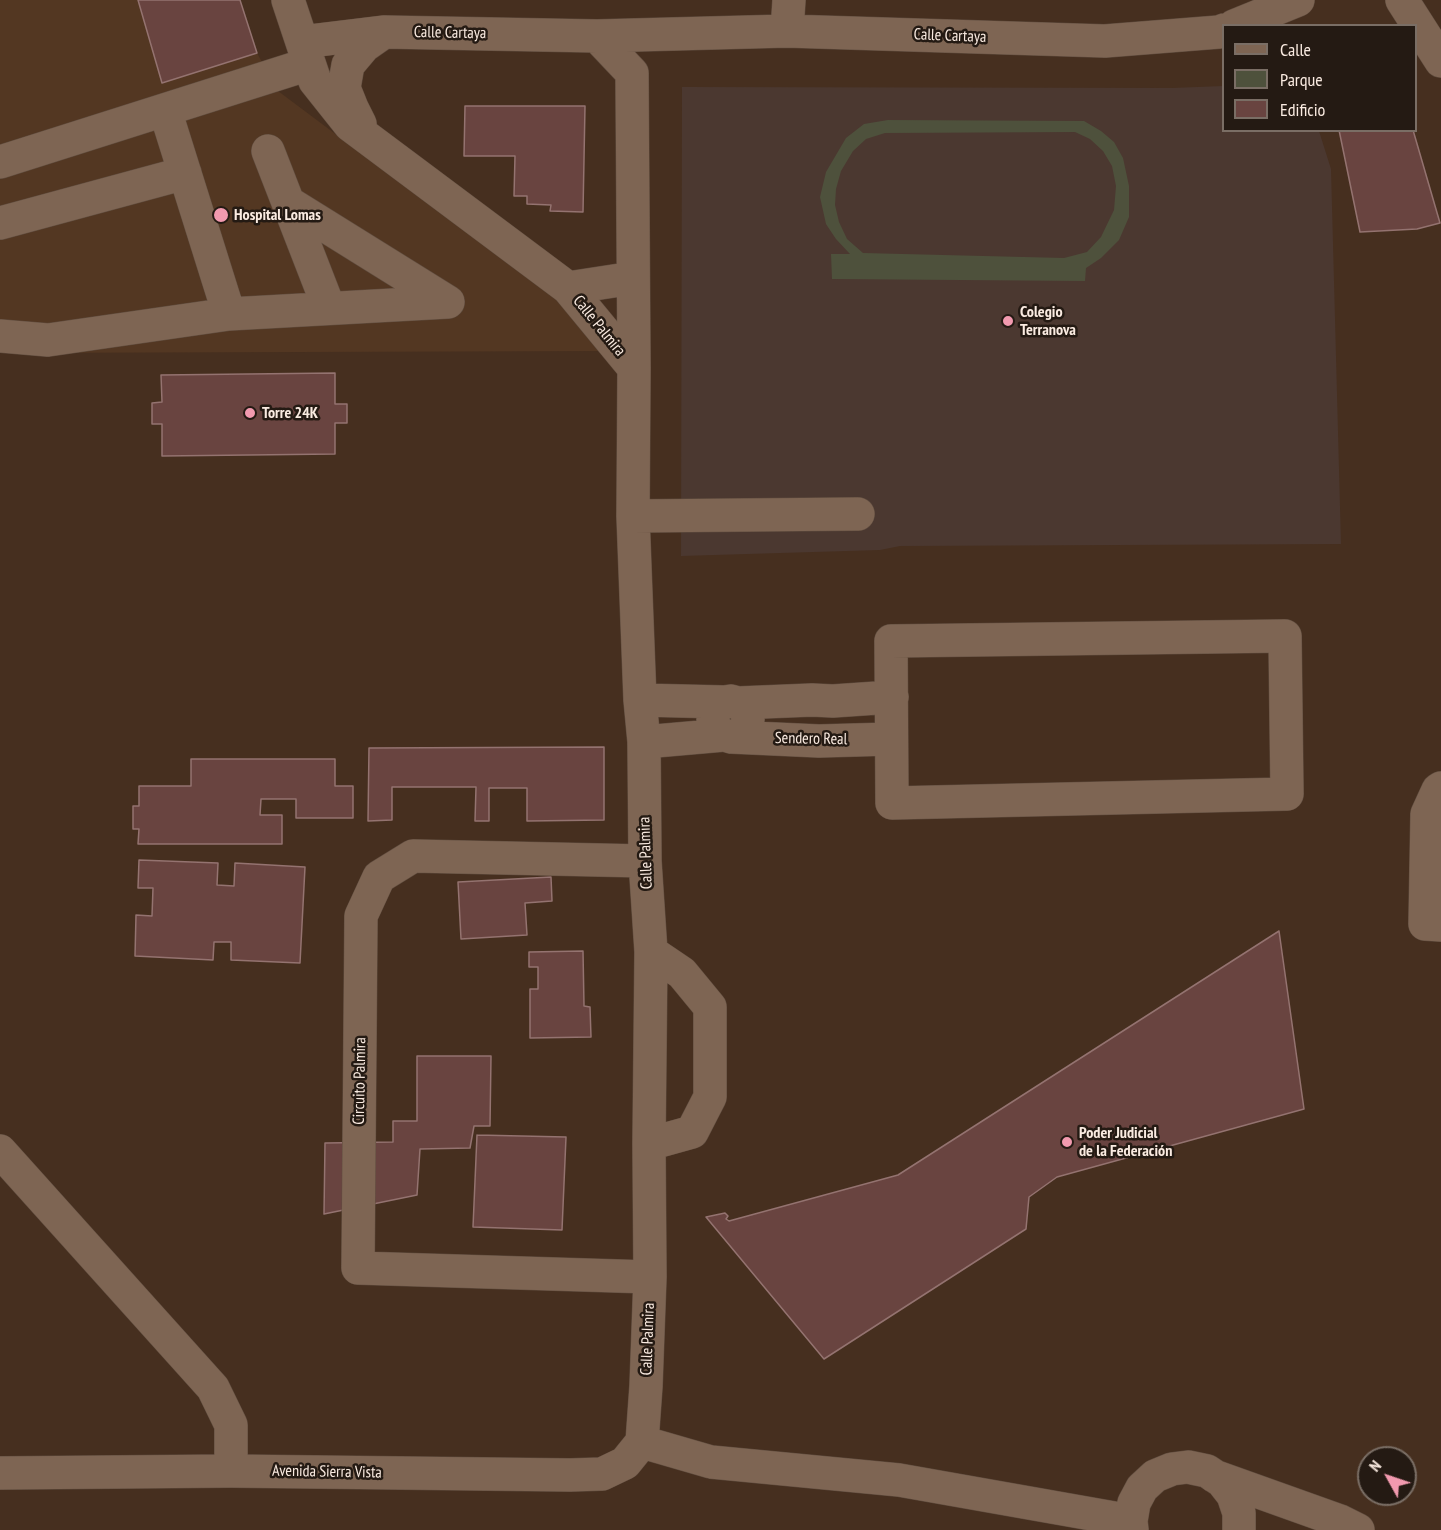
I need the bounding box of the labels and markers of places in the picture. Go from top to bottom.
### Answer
place label: Hospital Lomas [234,205,321,225]
marker: Hospital Lomas [212,206,230,224]
place label: Colegio Terranova [1020,302,1076,340]
marker: Colegio Terranova [1001,314,1015,328]
place label: Torre 24K [262,403,318,423]
marker: Torre 24K [243,406,257,420]
place label: Poder Judicial de la Federación [1079,1123,1172,1161]
marker: Poder Judicial de la Federación [1060,1135,1074,1149]

